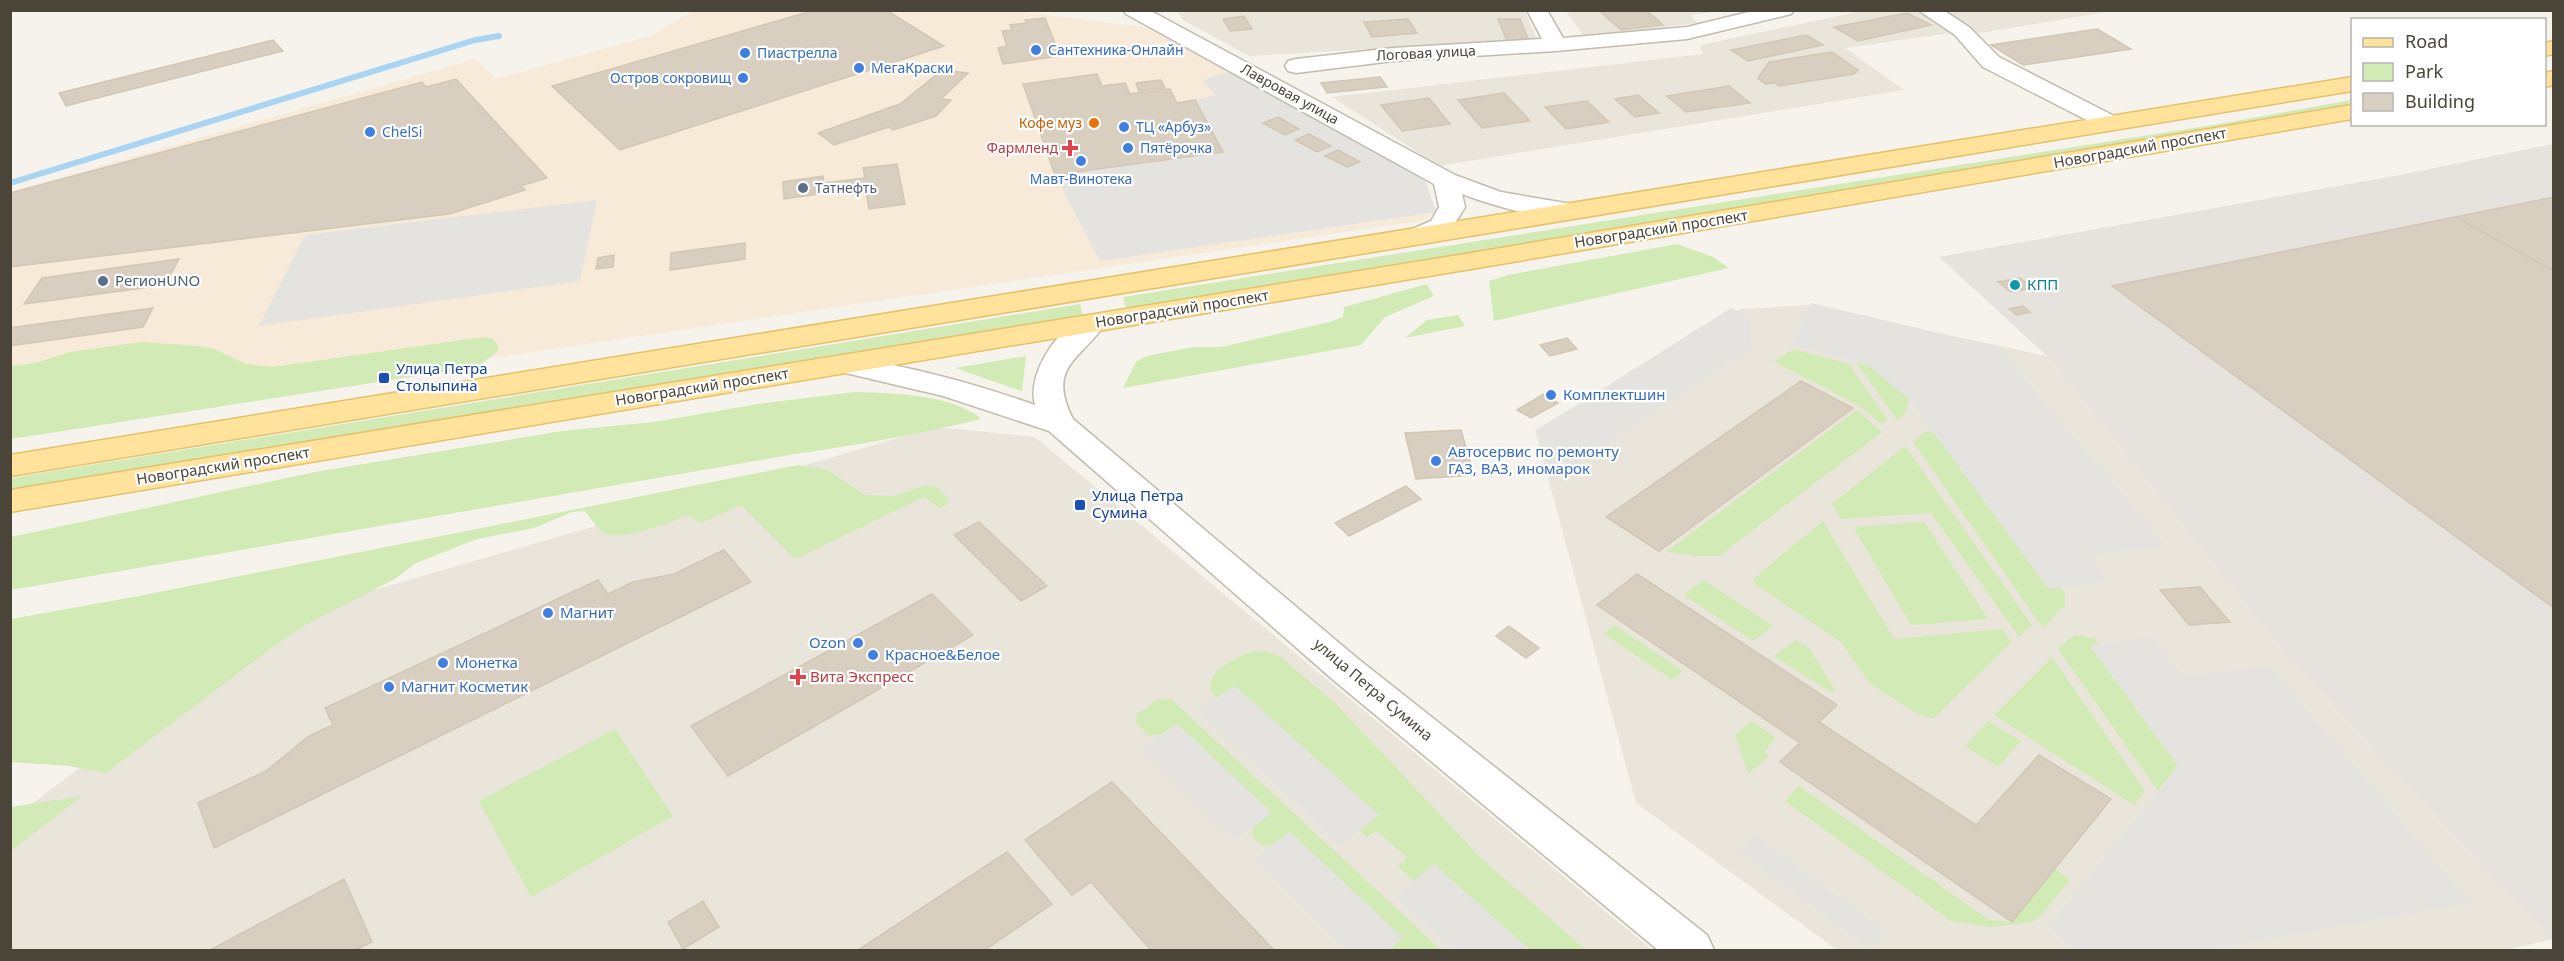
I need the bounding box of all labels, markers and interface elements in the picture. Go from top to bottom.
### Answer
legend [2351,18,2546,126]
text: Road [2405,29,2448,53]
place label: Сантехника-Онлайн [1048,40,1184,59]
street label: Логовая улица [1376,40,1476,65]
place label: Пиастрелла [757,43,838,62]
marker: Сантехника-Онлайн [1029,43,1043,57]
marker: Пиастрелла [738,46,752,60]
place label: МегаКраски [871,58,953,77]
street label: Лавровая улица [1238,59,1343,128]
text: Park [2405,59,2443,83]
marker: МегаКраски [852,61,866,75]
place label: Остров сокровищ [610,68,731,87]
marker: Остров сокровищ [736,71,750,85]
text: Building [2405,89,2475,113]
place label: Кофе муз [1019,113,1082,132]
marker: Кофе муз [1087,116,1101,130]
place label: ТЦ «Арбуз» [1136,117,1211,136]
marker: ТЦ «Арбуз» [1117,120,1131,134]
place label: ChelSi [382,122,422,141]
street label: Новоградский проспект [2052,122,2228,172]
marker: ChelSi [363,125,377,139]
place label: Фармленд [986,138,1058,157]
place label: Пятёрочка [1140,138,1212,157]
marker: Фармленд [1063,141,1077,155]
marker: Пятёрочка [1121,141,1135,155]
marker: Мавт-Винотека [1074,154,1088,168]
place label: Мавт-Винотека [1030,169,1132,188]
place label: Татнефть [815,178,877,197]
marker: Татнефть [796,181,810,195]
street label: Новоградский проспект [1573,204,1749,252]
place label: РегионUNO [115,270,200,290]
marker: РегионUNO [96,274,110,288]
place label: КПП [2027,274,2058,294]
marker: КПП [2008,278,2022,292]
street label: Новоградский проспект [1094,284,1270,332]
place label: Улица Петра Столыпина [396,358,488,395]
street label: Новоградский проспект [614,362,790,410]
marker: Улица Петра Столыпина [377,371,391,385]
place label: Комплектшин [1563,384,1666,404]
marker: Комплектшин [1544,388,1558,402]
street label: Новоградский проспект [135,441,311,489]
place label: Автосервис по ремонту ГАЗ, ВАЗ, иномарок [1448,441,1619,478]
marker: Автосервис по ремонту ГАЗ, ВАЗ, иномарок [1429,454,1443,468]
place label: Улица Петра Сумина [1092,485,1184,522]
marker: Улица Петра Сумина [1073,498,1087,512]
place label: Магнит [560,602,614,622]
marker: Магнит [541,606,555,620]
place label: Ozon [809,632,846,652]
street label: улица Петра Сумина [1310,634,1437,745]
marker: Ozon [851,636,865,650]
place label: Красное&Белое [885,644,1000,664]
marker: Красное&Белое [866,648,880,662]
place label: Монетка [455,652,518,672]
marker: Монетка [436,656,450,670]
place label: Вита Экспресс [810,666,914,686]
marker: Вита Экспресс [791,670,805,684]
place label: Магнит Косметик [401,676,528,696]
marker: Магнит Косметик [382,680,396,694]

